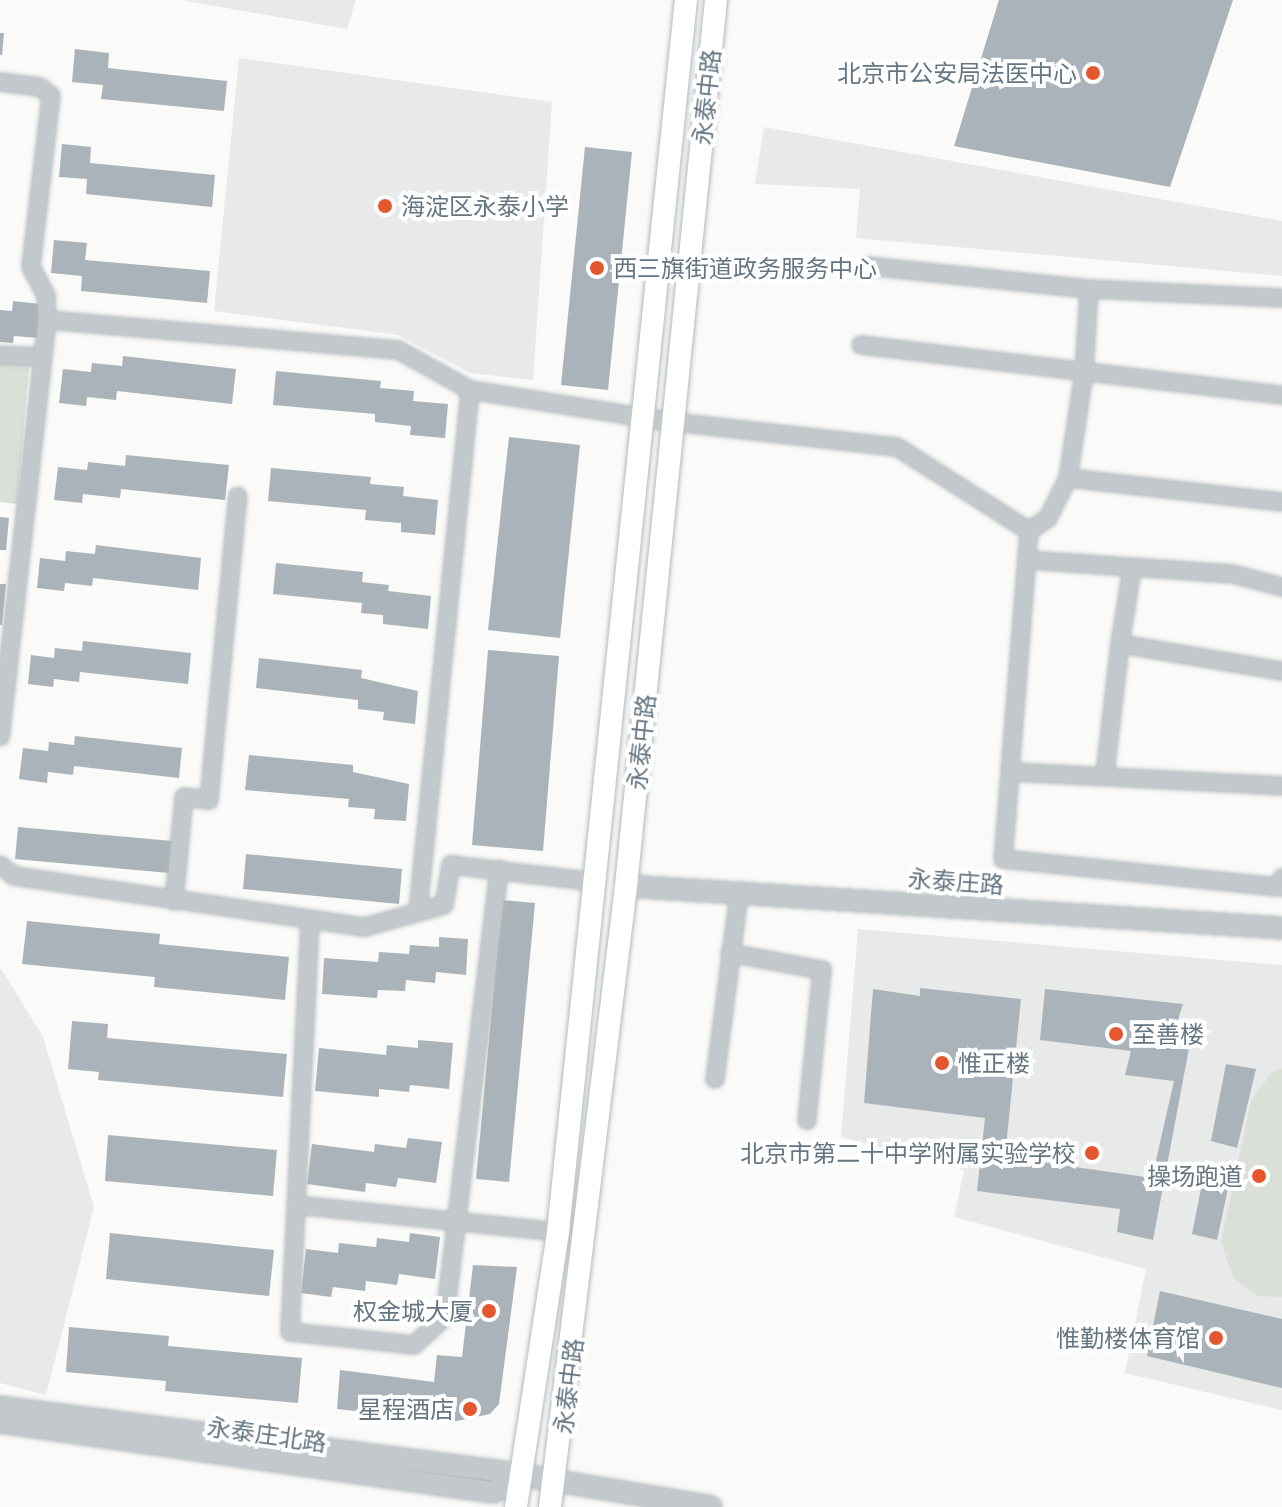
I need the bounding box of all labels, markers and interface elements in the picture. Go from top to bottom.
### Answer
street label: 永泰中路 [687,48,725,146]
place label: 北京市公安局法医中心 [837,59,1077,87]
marker: 北京市公安局法医中心 [1084,64,1102,82]
place label: 海淀区永泰小学 [401,192,569,220]
marker: 海淀区永泰小学 [376,197,394,215]
place label: 西三旗街道政务服务中心 [613,254,877,282]
marker: 西三旗街道政务服务中心 [588,259,606,277]
street label: 永泰中路 [622,693,660,791]
street label: 永泰庄路 [907,863,1005,899]
place label: 至善楼 [1132,1020,1204,1048]
marker: 至善楼 [1107,1025,1125,1043]
place label: 惟正楼 [958,1049,1030,1077]
marker: 惟正楼 [933,1054,951,1072]
place label: 北京市第二十中学附属实验学校 [740,1139,1076,1167]
marker: 北京市第二十中学附属实验学校 [1083,1144,1101,1162]
place label: 操场跑道 [1147,1162,1243,1190]
marker: 操场跑道 [1250,1167,1268,1185]
place label: 权金城大厦 [353,1297,473,1325]
marker: 权金城大厦 [480,1302,498,1320]
place label: 惟勤楼体育馆 [1056,1324,1200,1352]
marker: 惟勤楼体育馆 [1207,1329,1225,1347]
street label: 永泰中路 [548,1337,588,1435]
place label: 星程酒店 [358,1395,454,1423]
marker: 星程酒店 [461,1400,479,1418]
street label: 永泰庄北路 [206,1411,328,1457]

